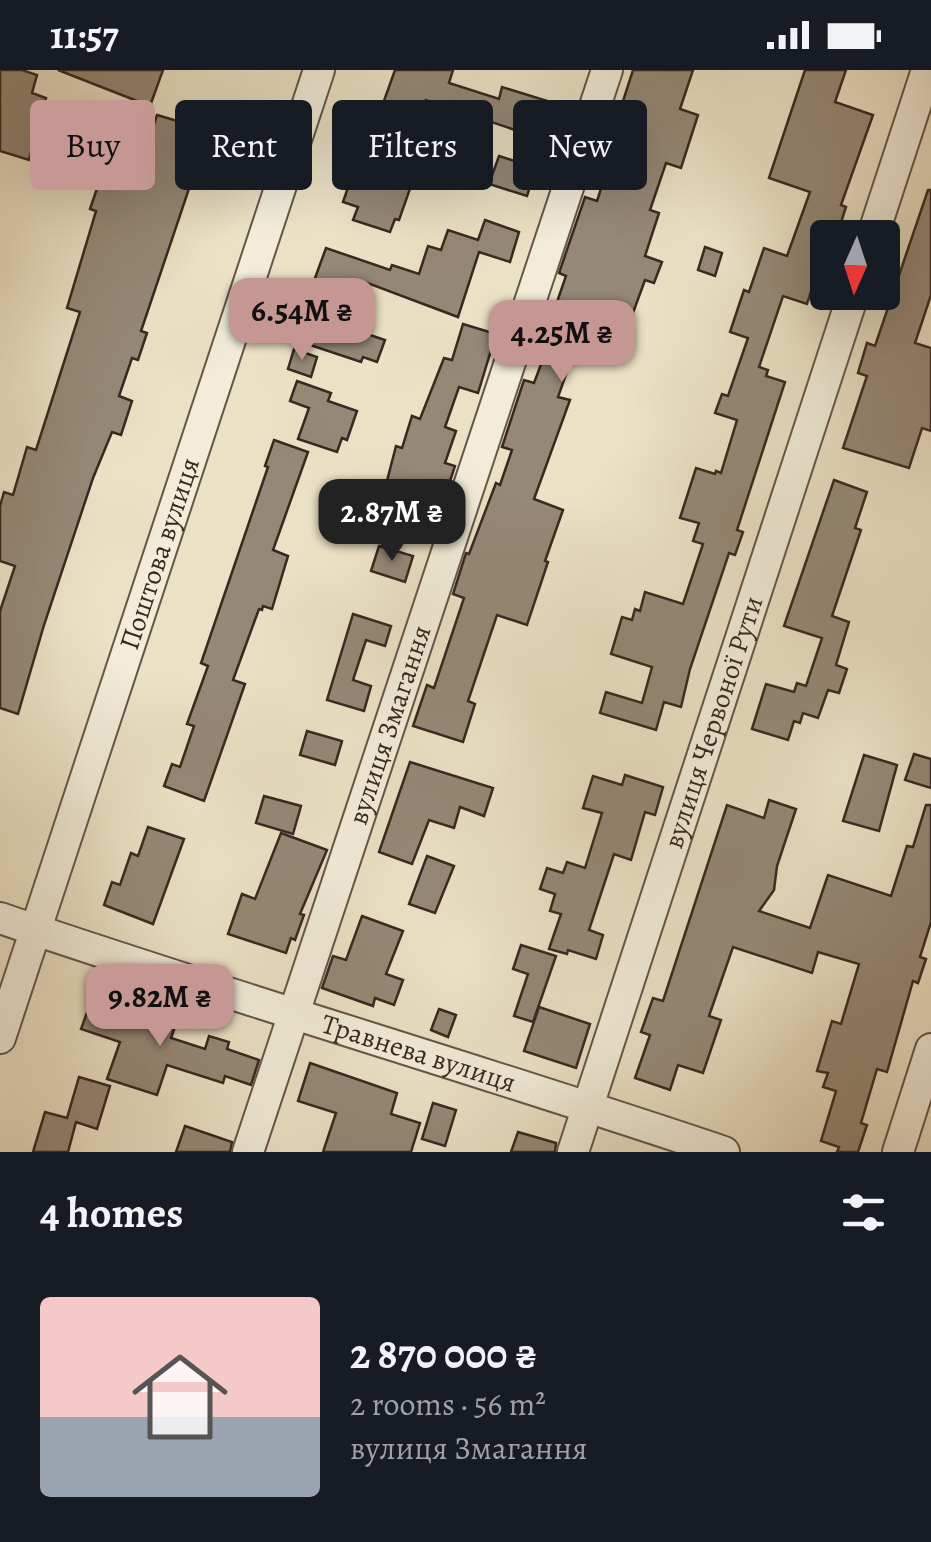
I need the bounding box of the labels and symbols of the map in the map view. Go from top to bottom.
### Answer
north arrow [810,220,900,310]
pin: 6.54M ₴ [210,278,394,363]
pin: 4.25M ₴ [470,300,654,385]
street label: Поштова вулиця [110,453,209,655]
pin: 2.87M ₴ [300,479,484,564]
street label: вулиця Червоної Рути [654,591,772,853]
street label: вулиця Змагання [339,620,440,830]
pin: 9.82M ₴ [68,964,252,1049]
street label: Травнева вулиця [317,1005,521,1102]

